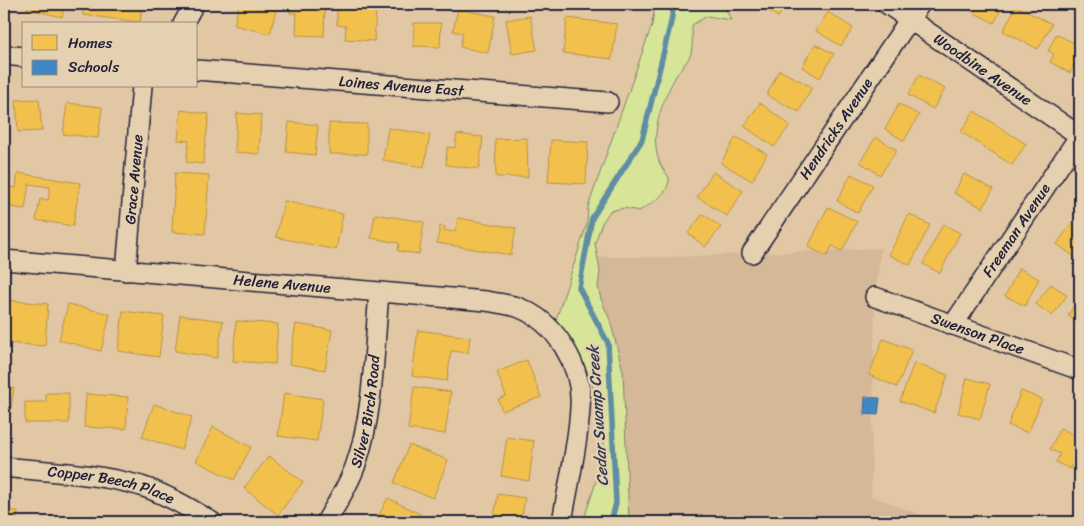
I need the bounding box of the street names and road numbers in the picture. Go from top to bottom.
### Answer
street label: Woodbine Avenue [928,26,1038,113]
street label: Loines Avenue East [338,68,466,104]
street label: Hendricks Avenue [792,72,880,185]
street label: Grace Avenue [117,133,151,225]
street label: Freeman Avenue [975,178,1057,283]
street label: Helene Avenue [232,267,332,301]
street label: Swenson Place [927,305,1028,362]
street label: Silver Birch Road [343,353,388,471]
street label: Copper Beech Place [47,458,179,511]

